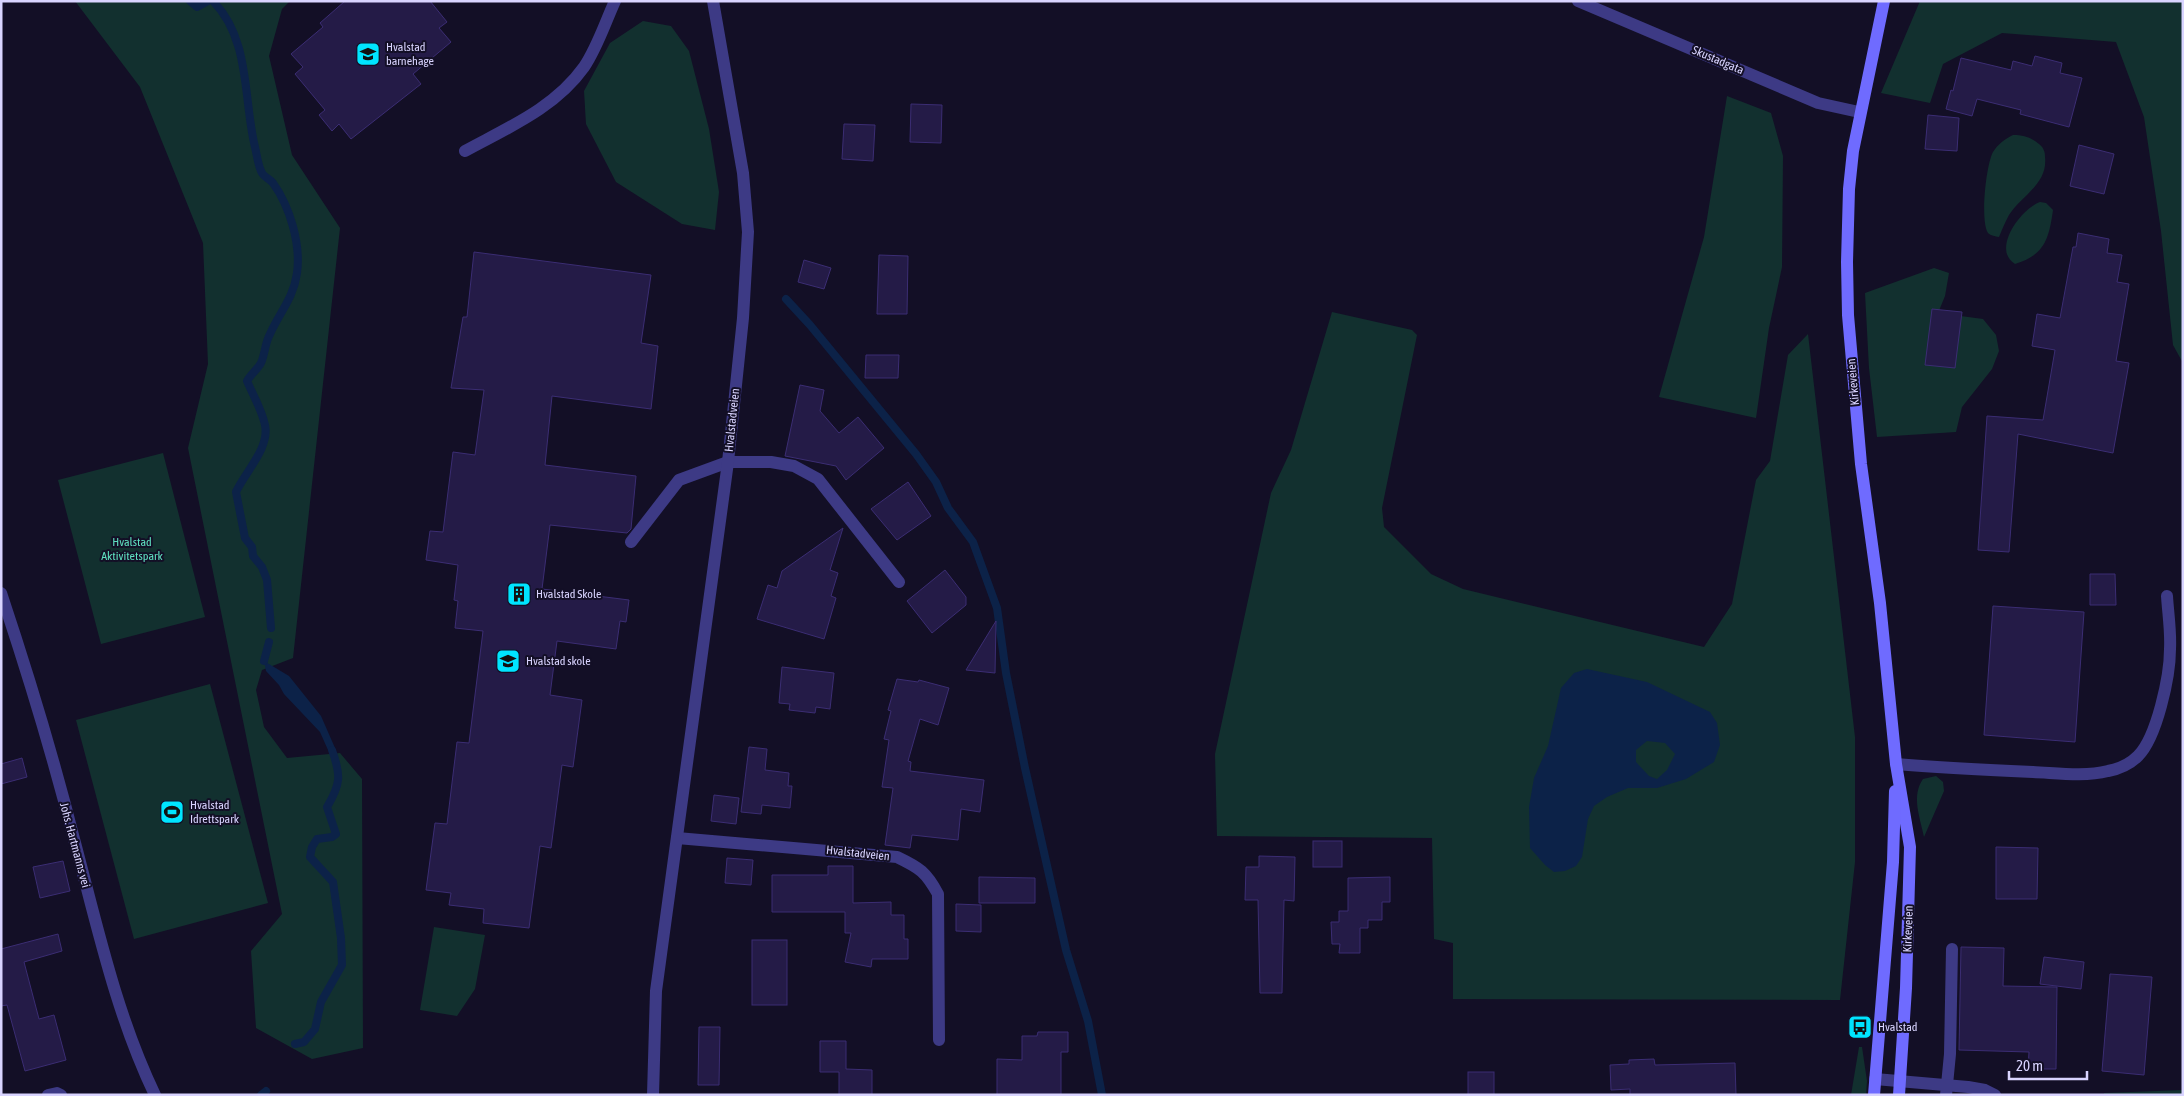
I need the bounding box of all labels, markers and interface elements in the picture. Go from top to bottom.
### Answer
place label: Hvalstad barnehage [386,40,434,68]
school or university icon: Hvalstad barnehage [355,41,381,67]
street label: Skustadgata [1690,43,1746,77]
street label: Kirkeveien [1844,358,1862,406]
street label: Hvalstadveien [722,388,742,452]
park label: Hvalstad Aktivitetspark [101,535,164,563]
building icon: Hvalstad Skole [506,581,532,607]
place label: Hvalstad Skole [536,587,601,601]
school or university icon: Hvalstad skole [495,648,521,674]
place label: Hvalstad skole [526,654,591,668]
place label: Hvalstad Idrettspark [190,798,240,826]
sports icon: Hvalstad Idrettspark [159,799,185,825]
street label: Johs. Hartmanns vei [57,801,93,889]
street label: Hvalstadveien [826,843,890,863]
street label: Kirkeveien [1900,905,1916,953]
bus stop icon: Hvalstad [1847,1014,1873,1040]
place label: Hvalstad [1878,1020,1918,1034]
scale bar [2009,1048,2086,1080]
text: 20 m [2016,1057,2043,1074]

